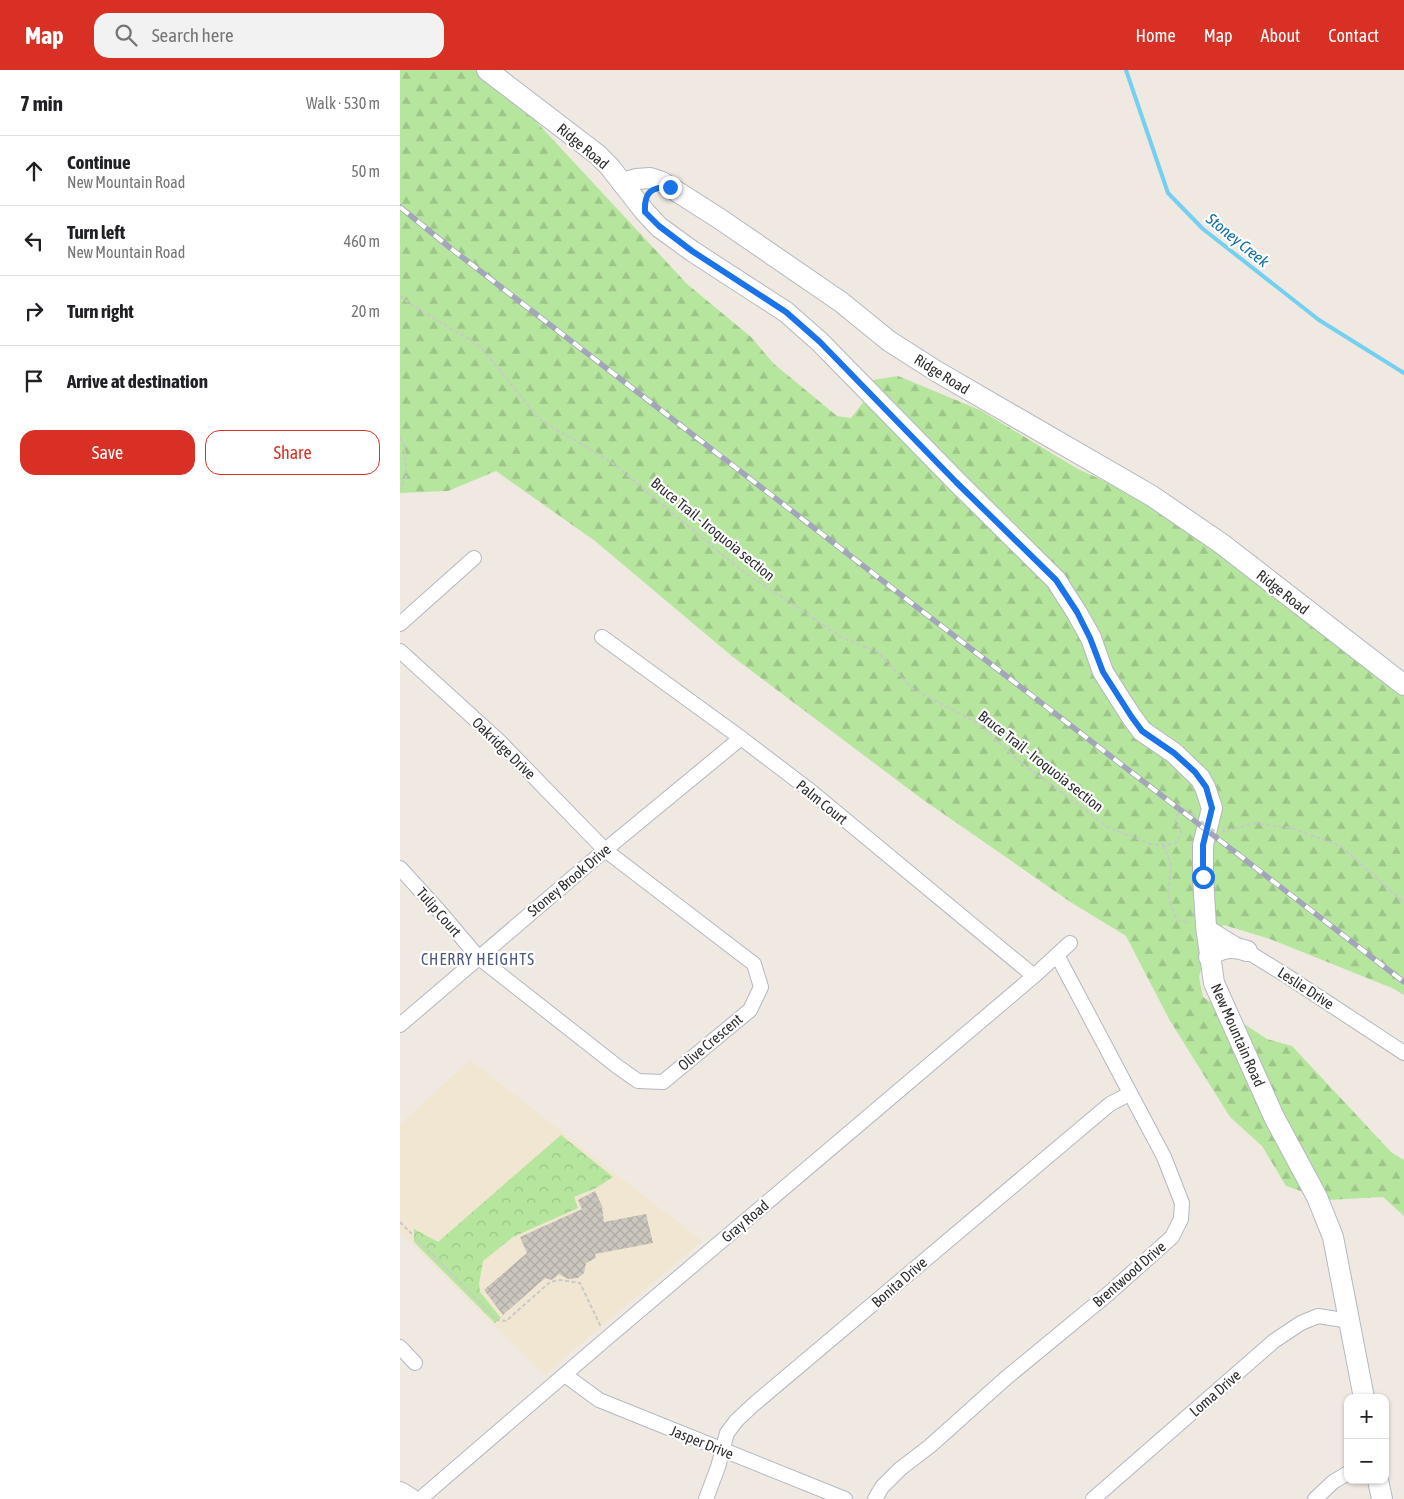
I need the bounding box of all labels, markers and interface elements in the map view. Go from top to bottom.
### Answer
search box [94,13,444,58]
icon: search [112,21,140,49]
text: Map [25,22,64,49]
text: Search here [152,24,234,46]
text: Home [1136,25,1176,46]
text: Map [1204,25,1233,46]
text: About [1261,25,1300,46]
text: Contact [1328,25,1379,46]
text: 7 min [20,91,63,115]
text: Walk · 530 m [306,94,380,112]
street label: Ridge Road [554,120,612,172]
text: Continue [67,151,131,173]
icon: ahead [20,157,48,185]
text: 50 m [351,162,380,180]
text: New Mountain Road [67,173,185,191]
route end [659,176,682,199]
water label: Stoney Creek [1202,209,1274,272]
text: Turn left [67,221,125,243]
icon: left [20,227,48,255]
text: 460 m [344,232,380,250]
text: New Mountain Road [67,243,185,261]
icon: right [20,297,48,325]
text: Turn right [67,300,134,322]
text: 20 m [351,302,380,320]
street label: Ridge Road [911,350,973,398]
icon: arrive [20,367,48,395]
text: Arrive at destination [67,370,208,392]
button: Save [20,430,195,475]
button: Share [205,430,380,475]
street label: Bruce Trail - Iroquoia section [648,474,778,584]
street label: Ridge Road [1253,566,1313,618]
street label: Bruce Trail - Iroquoia section [975,707,1107,815]
street label: Oakridge Drive [469,714,539,783]
street label: Palm Court [793,776,851,828]
street label: Stoney Brook Drive [524,840,614,920]
route start [1192,866,1215,889]
street label: Tulip Court [413,884,465,940]
district label: CHERRY HEIGHTS [421,950,535,968]
street label: Leslie Drive [1275,964,1337,1012]
street label: New Mountain Road [1208,981,1268,1089]
street label: Olive Crescent [675,1010,745,1074]
street label: Gray Road [718,1197,772,1245]
street label: Brentwood Drive [1089,1238,1169,1310]
street label: Bonita Drive [868,1253,930,1311]
street label: Loma Drive [1186,1366,1244,1420]
map controls [1344,1394,1389,1484]
button: + [1344,1394,1389,1439]
street label: Jasper Drive [668,1422,736,1462]
button: − [1344,1439,1389,1484]

